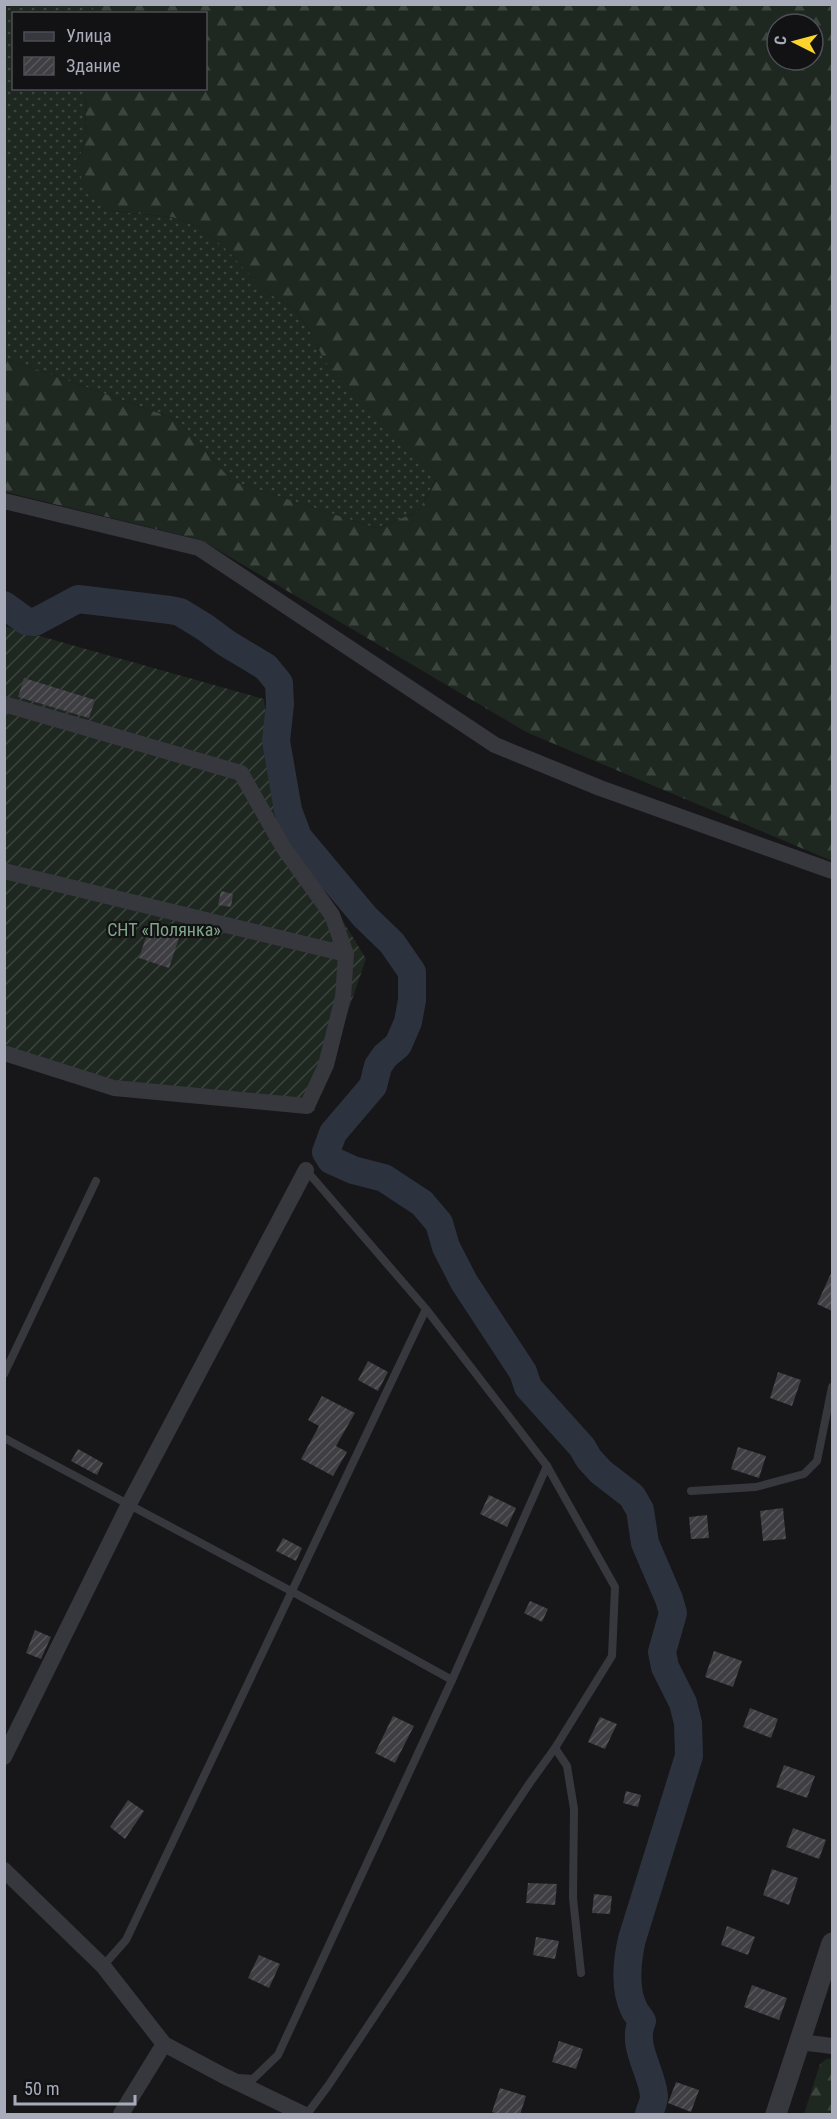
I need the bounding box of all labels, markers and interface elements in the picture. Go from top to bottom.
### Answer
legend [12,12,207,90]
north arrow [765,12,825,72]
text: Улица [66,25,112,46]
text: С [771,35,791,46]
text: Здание [66,55,120,76]
park label: СНТ «Полянка» [107,919,221,940]
scale bar [15,2068,135,2106]
text: 50 m [24,2078,59,2099]

